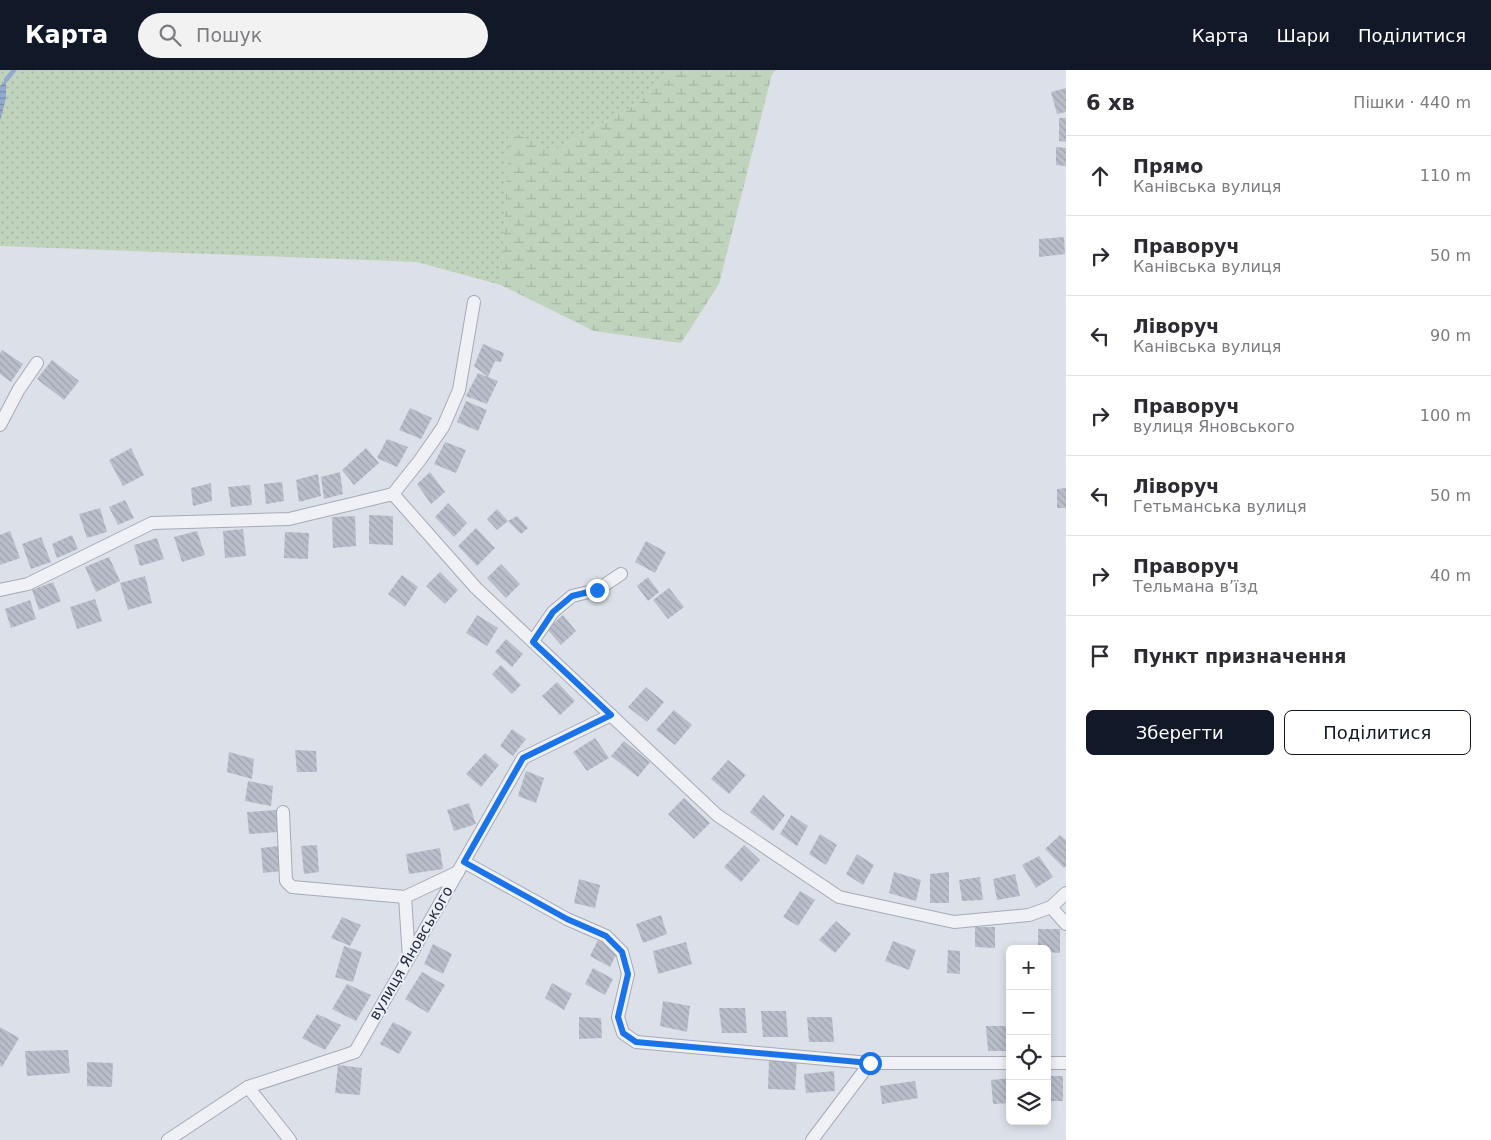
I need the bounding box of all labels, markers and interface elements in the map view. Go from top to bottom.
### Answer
search box [138,13,488,58]
text: Карта [25,21,108,49]
icon: search [156,21,184,49]
text: Пошук [196,24,262,46]
text: Карта [1192,25,1248,46]
text: Шари [1276,25,1330,46]
text: Поділитися [1358,25,1466,46]
text: 6 хв [1086,91,1135,115]
text: Пішки · 440 m [1353,93,1471,112]
text: Прямо [1133,155,1203,177]
icon: ahead [1086,162,1114,190]
text: 110 m [1420,166,1471,185]
text: Канівська вулиця [1133,177,1281,196]
text: Праворуч [1133,235,1239,257]
icon: right [1086,242,1114,270]
text: 50 m [1430,246,1471,265]
text: Канівська вулиця [1133,257,1281,276]
text: Ліворуч [1133,315,1219,337]
icon: left [1086,322,1114,350]
text: 90 m [1430,326,1471,345]
text: Канівська вулиця [1133,337,1281,356]
text: Праворуч [1133,395,1239,417]
icon: right [1086,402,1114,430]
text: 100 m [1420,406,1471,425]
text: вулиця Яновського [1133,417,1295,436]
text: Ліворуч [1133,475,1219,497]
icon: left [1086,482,1114,510]
text: 50 m [1430,486,1471,505]
text: Гетьманська вулиця [1133,497,1307,516]
text: Праворуч [1133,555,1239,577]
icon: right [1086,562,1114,590]
text: 40 m [1430,566,1471,585]
text: Тельмана в’їзд [1133,577,1258,596]
route end [586,579,609,602]
icon: arrive [1086,642,1114,670]
text: Пункт призначення [1133,645,1346,667]
button: Зберегти [1086,710,1274,755]
button: Поділитися [1284,710,1471,755]
street label: вулиця Яновського [365,883,457,1023]
map controls [1006,945,1051,1125]
button: + [1006,945,1051,990]
button: − [1006,990,1051,1035]
button: locate [1006,1035,1051,1080]
route start [859,1052,882,1075]
button: layers [1006,1080,1051,1125]

